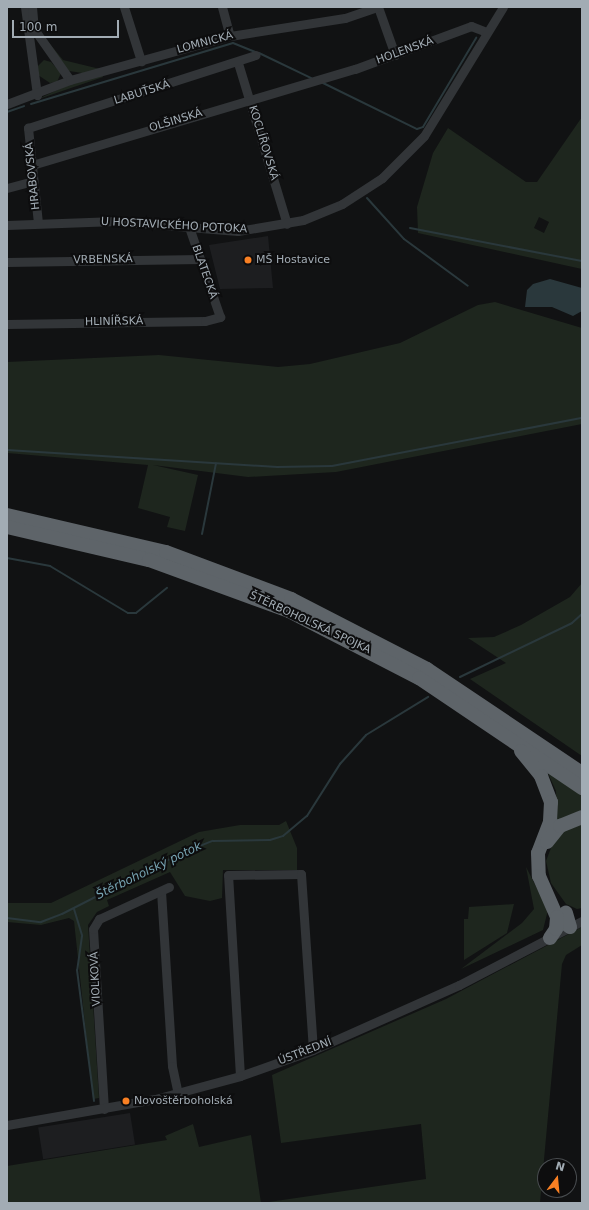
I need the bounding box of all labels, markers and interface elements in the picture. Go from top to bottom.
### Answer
scale bar [14,12,121,38]
text: 100 m [19,20,57,34]
street label: LOMNICKÁ [175,29,235,57]
street label: HOLENSKÁ [375,35,435,67]
street label: LABUŤSKÁ [112,78,172,108]
street label: KOCLÍŘOVSKÁ [245,104,281,182]
street label: OLŠINSKÁ [148,107,204,135]
street label: HRABOVSKÁ [23,142,43,210]
street label: U HOSTAVICKÉHO POTOKA [101,216,247,236]
street label: BLATECKÁ [189,243,219,301]
street label: VRBENSKÁ [73,253,133,267]
place label: MŠ Hostavice [256,253,330,267]
marker: MŠ Hostavice [243,255,253,265]
street label: HLINÍŘSKÁ [85,315,143,329]
street label: ŠTĚRBOHOLSKÁ SPOJKA [247,589,373,657]
water label: Štěrboholský potok [94,839,204,903]
street label: VIOLKOVÁ [88,951,104,1007]
street label: ÚSTŘEDNÍ [276,1036,334,1068]
place label: Novoštěrboholská [134,1094,233,1108]
marker: Novoštěrboholská [121,1096,131,1106]
north arrow [537,1158,577,1198]
text: N [554,1159,566,1174]

